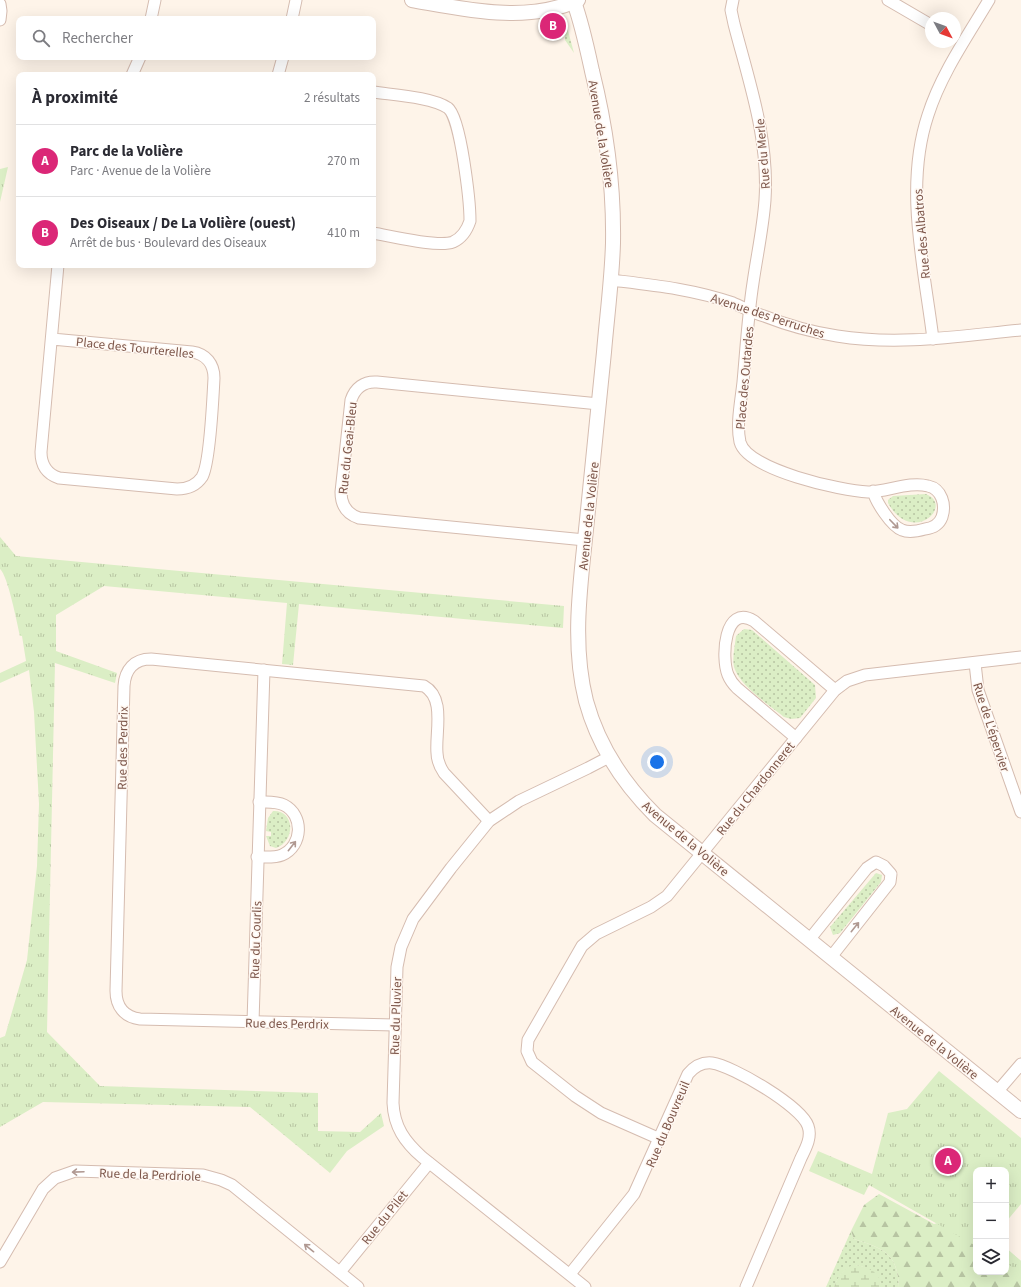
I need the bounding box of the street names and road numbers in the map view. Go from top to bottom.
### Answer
street label: Avenue de la Volière [584,79,618,189]
street label: Rue du Merle [751,118,775,190]
street label: Rue des Albatros [909,188,935,280]
street label: Avenue des Perruches [708,289,828,343]
street label: Place des Outardes [732,325,759,430]
street label: Place des Tourterelles [75,333,195,363]
street label: Rue du Geai-Bleu [334,401,362,495]
street label: Avenue de la Volière [574,461,604,571]
street label: Rue de L'épervier [968,680,1014,775]
street label: Rue des Perdrix [113,706,133,790]
street label: Rue du Chardonneret [712,737,800,839]
street label: Avenue de la Volière [638,797,733,881]
street label: Rue du Courlis [246,900,266,980]
street label: Rue du Pluvier [386,976,406,1056]
street label: Avenue de la Volière [886,1002,982,1084]
street label: Rue des Perdrix [245,1014,329,1034]
street label: Rue du Bouvreuil [642,1078,694,1171]
street label: Rue de la Perdriole [99,1164,201,1186]
street label: Rue du Pilet [357,1186,413,1249]

